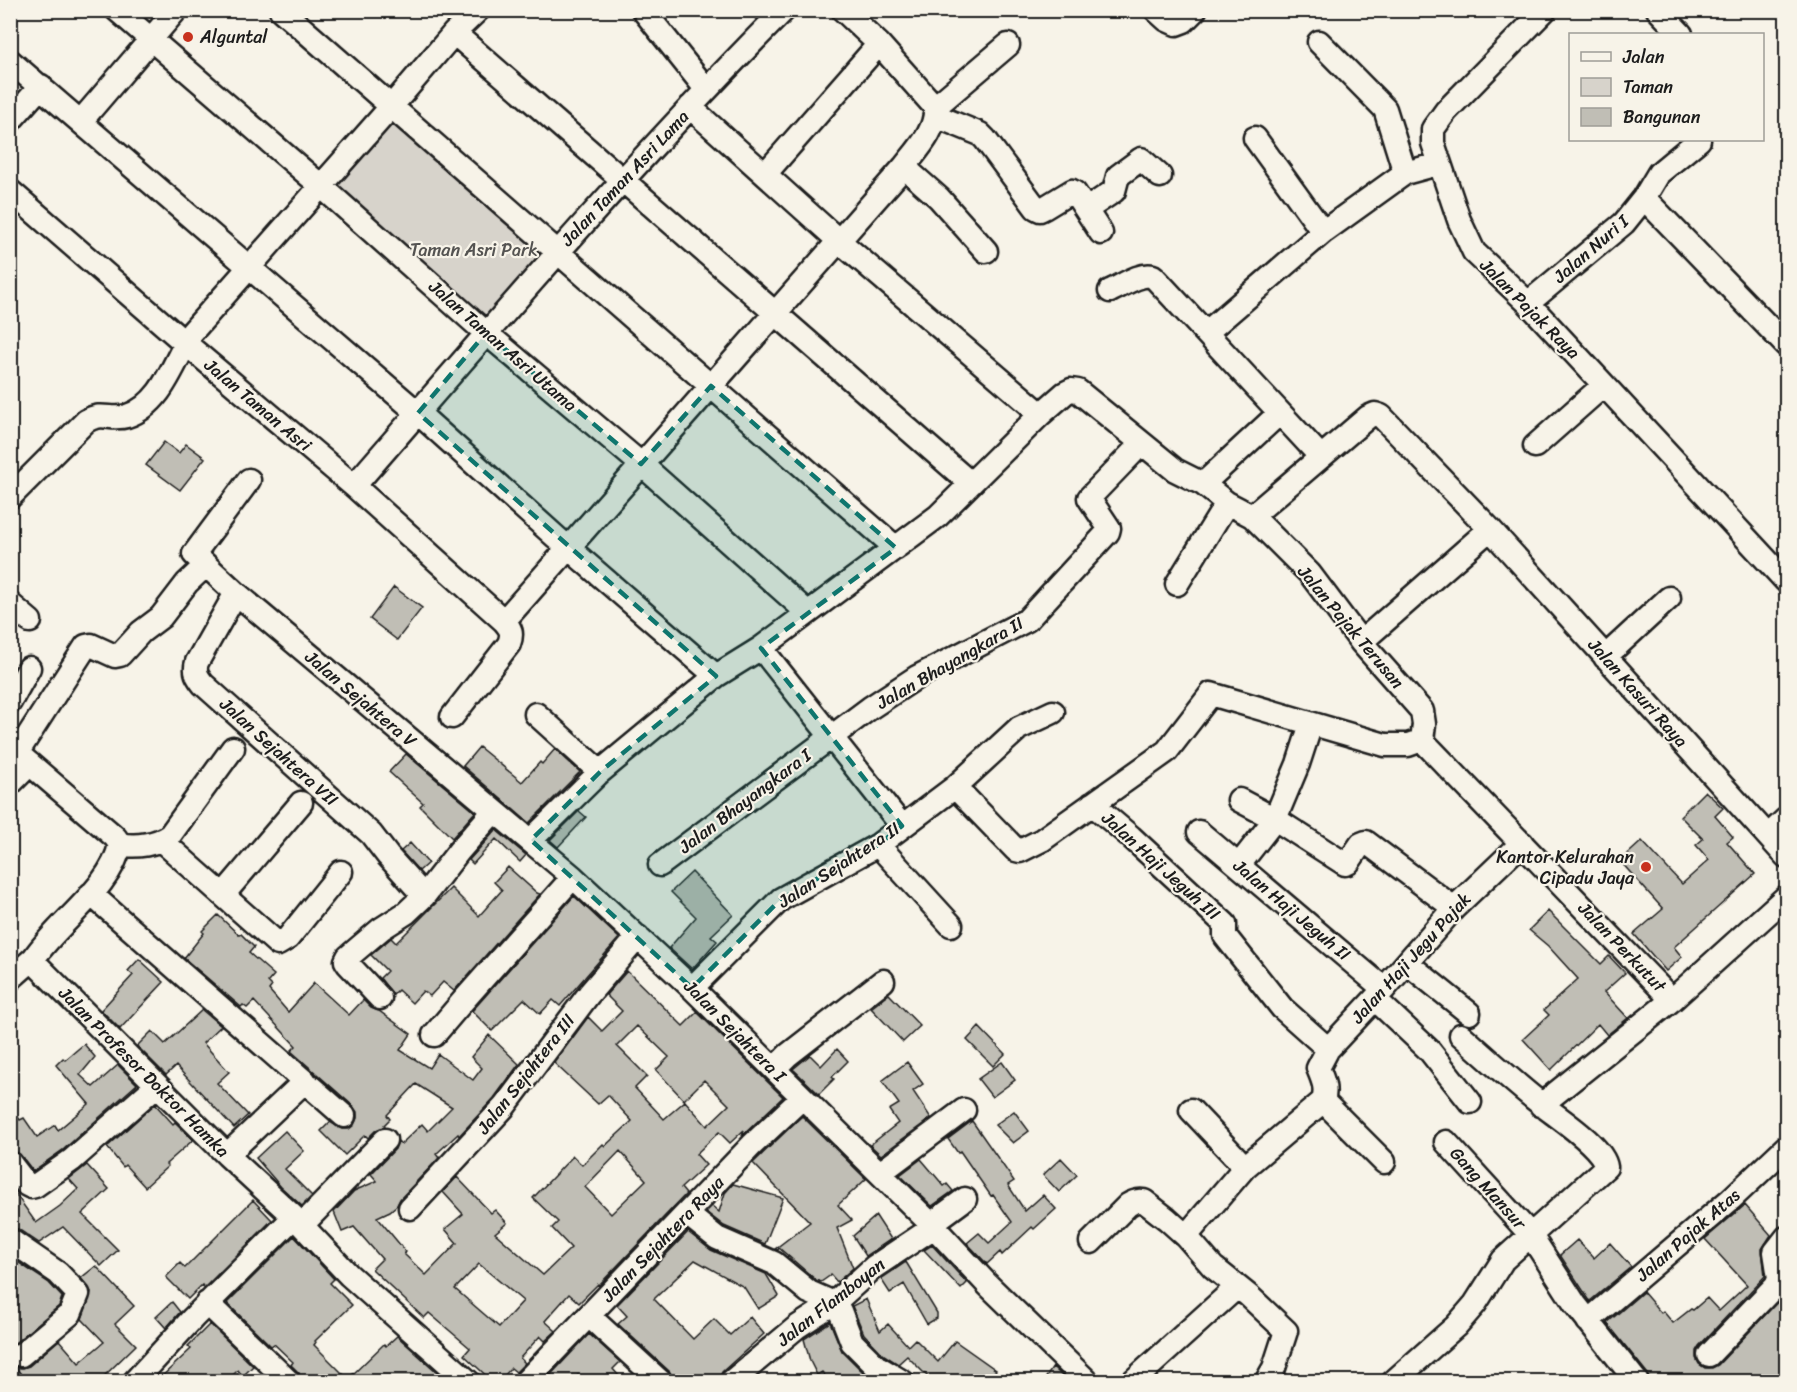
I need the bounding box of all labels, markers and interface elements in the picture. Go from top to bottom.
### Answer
place label: Alguntal [199,21,268,53]
marker: Alguntal [181,30,195,44]
legend [1569,33,1764,141]
text: Jalan [1622,41,1665,73]
text: Taman [1623,71,1673,103]
text: Bangunan [1623,101,1701,133]
street label: Jalan Taman Asri Lama [552,102,697,255]
street label: Jalan Nuri I [1545,205,1638,292]
park label: Taman Asri Park [410,234,538,266]
street label: Jalan Pajak Raya [1471,250,1588,367]
street label: Jalan Taman Asri Utama [420,271,585,420]
street label: Jalan Taman Asri [196,349,320,461]
street label: Jalan Pajak Terusan [1289,557,1413,696]
street label: Jalan Bhayangkara II [869,608,1030,719]
street label: Jalan Kasuri Raya [1579,630,1696,755]
street label: Jalan Sejahtera V [297,642,425,756]
street label: Jalan Sejahtera VII [211,689,346,815]
street label: Jalan Bhayangkara I [671,739,820,863]
street label: Jalan Haji Jeguh III [1093,803,1228,929]
street label: Jalan Sejahtera II [770,813,907,917]
place label: Kantor Kelurahan Cipadu Jaya [1496,841,1635,894]
street label: Jalan Haji Jeguh II [1225,850,1359,969]
marker: Kantor Kelurahan Cipadu Jaya [1639,860,1653,874]
street label: Jalan Haji Jegu Pajak [1342,885,1479,1032]
street label: Jalan Perkutut [1569,893,1675,1001]
street label: Jalan Sejahtera I [675,971,795,1091]
street label: Jalan Profesor Doktor Hamka [50,978,237,1165]
street label: Jalan Sejahtera III [468,1006,584,1142]
street label: Gang Mansur [1442,1139,1536,1238]
street label: Jalan Sejahtera Raya [593,1167,733,1311]
street label: Jalan Pajak Atas [1628,1180,1748,1290]
street label: Jalan Flamboyan [769,1249,893,1355]

